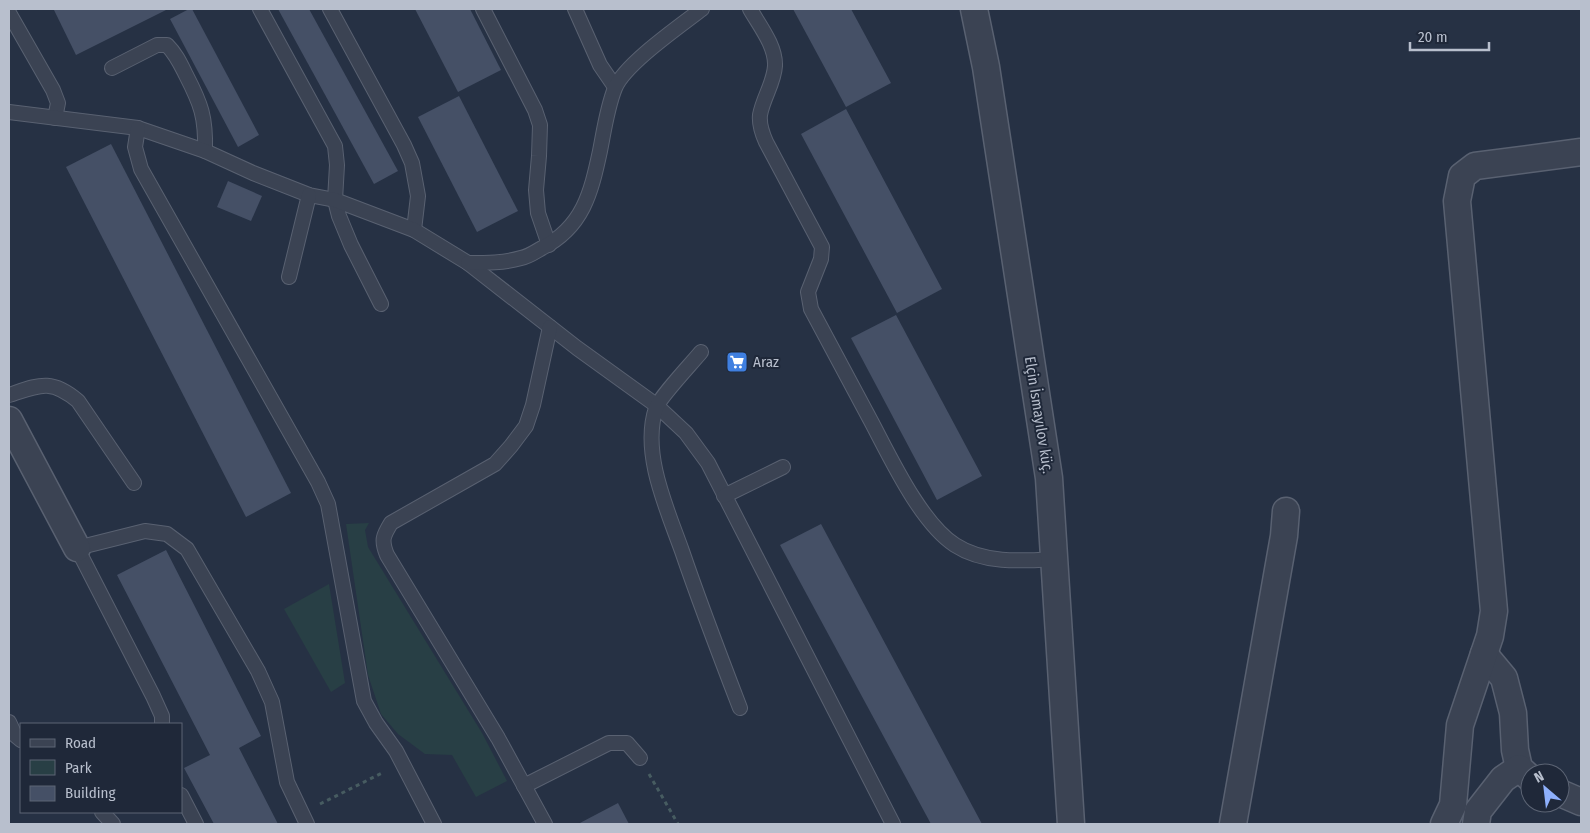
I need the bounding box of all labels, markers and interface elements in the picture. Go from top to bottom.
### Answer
scale bar [1410,20,1489,52]
text: 20 m [1418,28,1448,46]
supermarket icon: Araz [725,350,749,374]
place label: Araz [753,353,779,371]
street label: Elçin İsmayılov küç. [1021,355,1057,475]
legend [20,723,182,813]
text: Road [65,734,96,752]
text: Park [65,759,92,777]
north arrow [1520,763,1570,813]
text: N [1531,767,1547,786]
text: Building [65,784,116,802]

